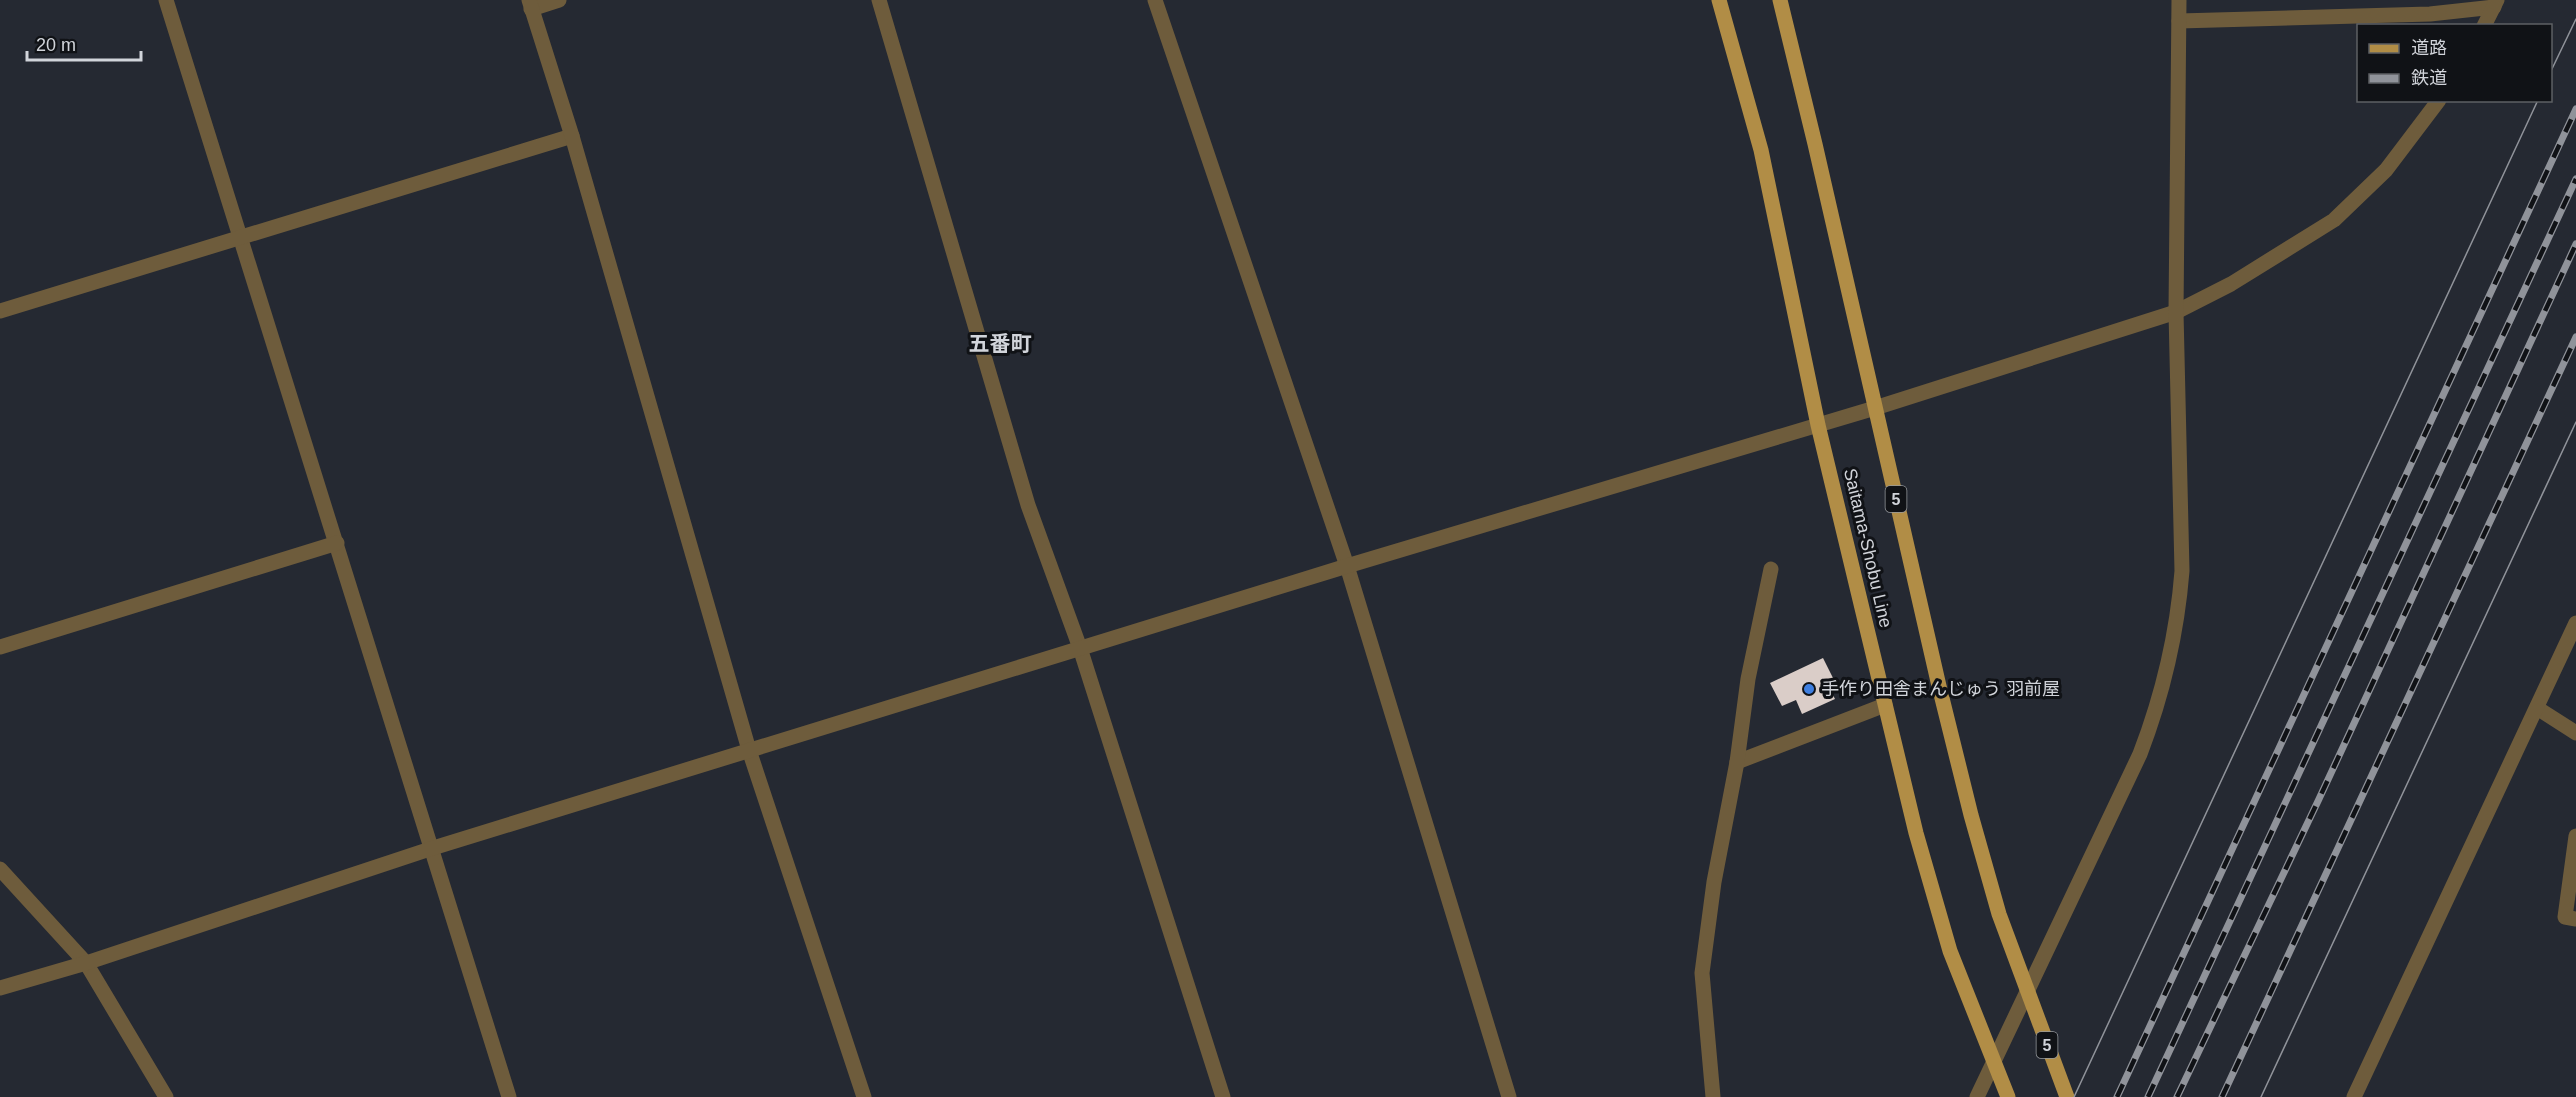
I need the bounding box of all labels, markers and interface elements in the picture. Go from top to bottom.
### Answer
scale bar [27,24,141,62]
legend [2357,24,2552,102]
text: 20 m [36,35,76,55]
text: 道路 [2411,38,2447,58]
text: 鉄道 [2411,68,2447,88]
district label: 五番町 [969,332,1032,355]
street label: Saitama-Shobu Line [1840,466,1896,630]
road number: 5 [1886,486,1906,512]
place label: 手作り田舎まんじゅう 羽前屋 [1821,679,2060,699]
marker: 手作り田舎まんじゅう 羽前屋 [1802,682,1816,696]
road number: 5 [2036,1032,2058,1058]

